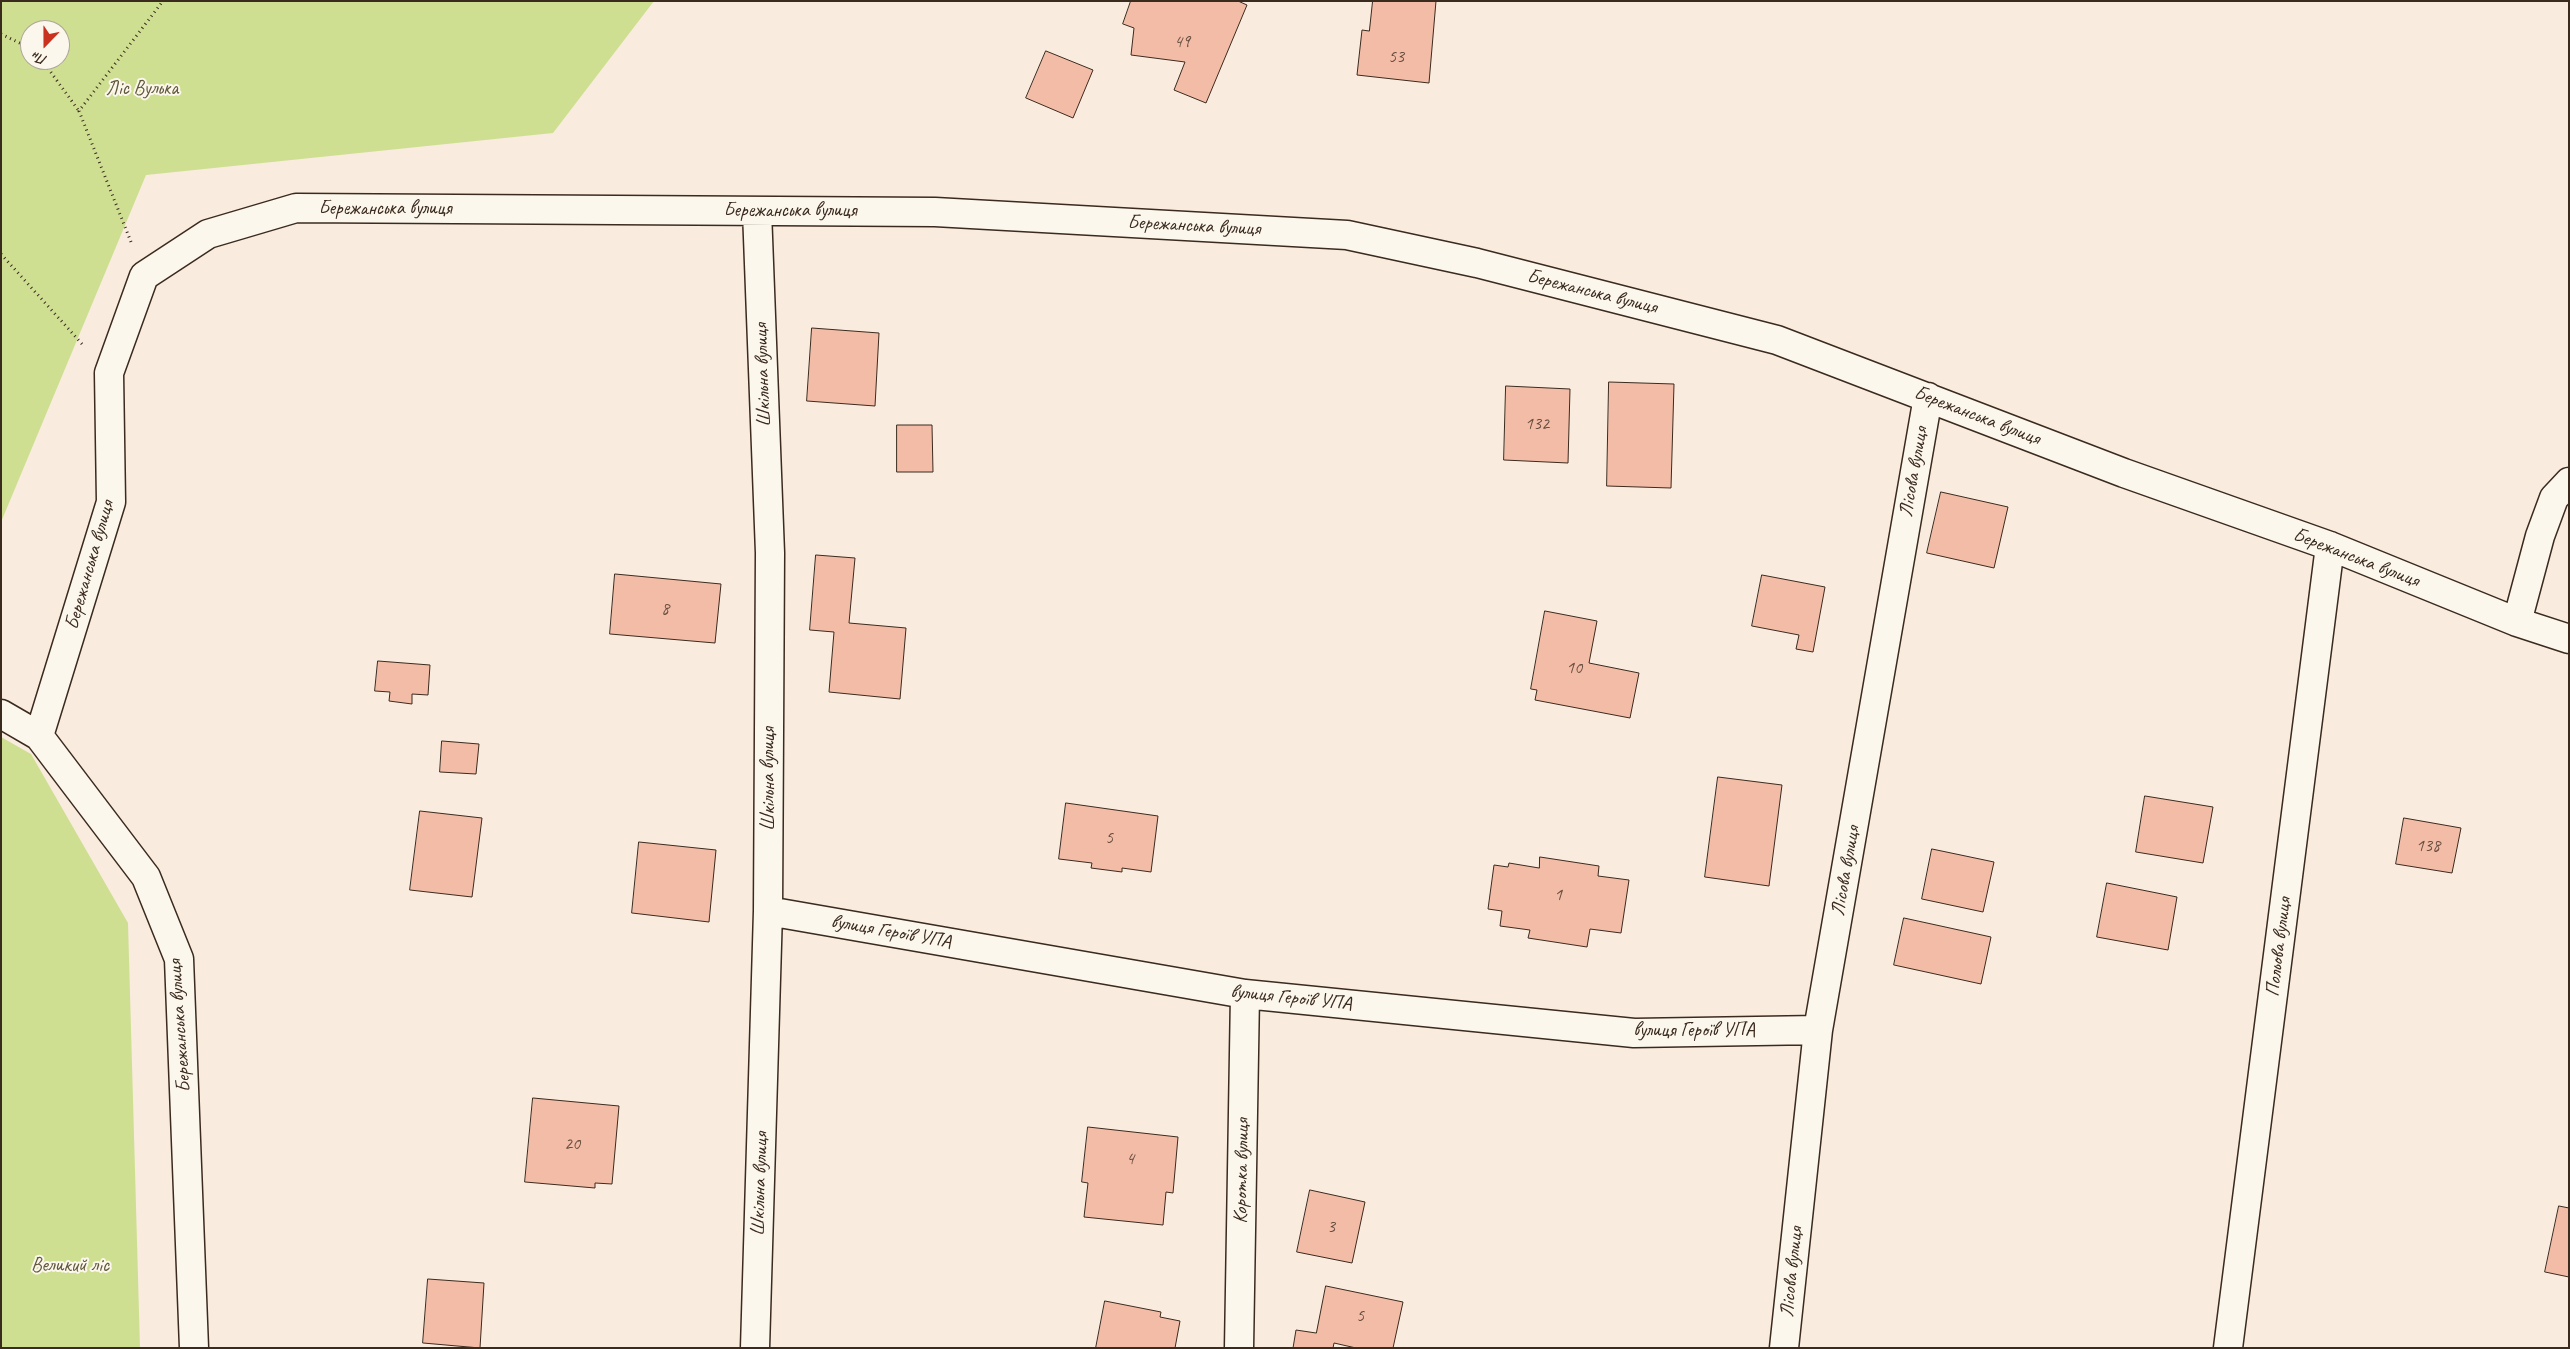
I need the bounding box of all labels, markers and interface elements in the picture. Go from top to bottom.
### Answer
north arrow [20,20,70,70]
house number: 49 [1174,31,1190,53]
house number: 53 [1388,46,1404,68]
text: Пн [30,48,50,69]
park label: Ліс Вулька [106,77,178,101]
street label: Бережанська вулиця [318,197,452,221]
street label: Бережанська вулиця [723,199,857,223]
street label: Бережанська вулиця [1127,211,1261,241]
street label: Бережанська вулиця [1524,264,1660,320]
street label: Шкільна вулиця [749,323,777,427]
street label: Бережанська вулиця [1911,381,2043,451]
house number: 132 [1525,413,1549,435]
street label: Лісова вулиця [1894,425,1934,519]
street label: Бережанська вулиця [60,498,120,632]
street label: Бережанська вулиця [2290,523,2422,593]
house number: 8 [661,598,669,620]
house number: 10 [1566,657,1582,679]
street label: Шкільна вулиця [757,727,781,831]
street label: Лісова вулиця [1826,824,1866,918]
house number: 5 [1105,827,1113,849]
house number: 138 [2416,835,2440,857]
house number: 1 [1554,884,1562,906]
street label: Польова вулиця [2261,896,2297,998]
street label: вулиця Героїв УПА [829,910,953,954]
street label: Бережанська вулиця [163,959,197,1093]
street label: вулиця Героїв УПА [1229,980,1353,1016]
street label: вулиця Героїв УПА [1633,1019,1755,1043]
street label: Коротка вулиця [1229,1118,1255,1224]
street label: Шкільна вулиця [746,1132,774,1236]
house number: 20 [564,1133,580,1155]
house number: 4 [1126,1148,1134,1170]
house number: 3 [1327,1216,1335,1238]
street label: Лісова вулиця [1775,1226,1809,1318]
park label: Великий ліс [31,1254,109,1278]
house number: 5 [1356,1305,1364,1327]

